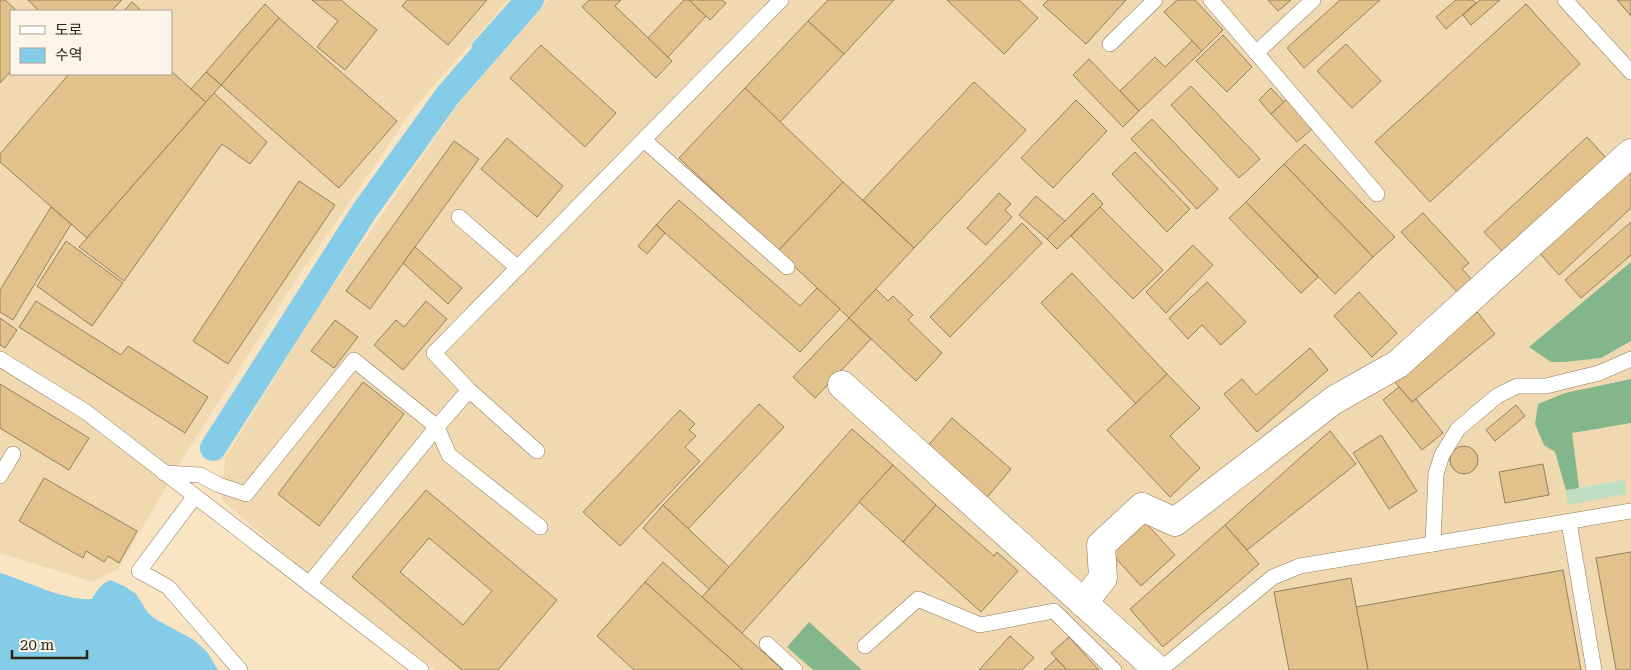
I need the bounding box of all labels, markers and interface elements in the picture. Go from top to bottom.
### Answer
legend [10,10,172,75]
text: 도로 [55,21,83,39]
text: 수역 [55,46,83,64]
scale bar [12,628,88,660]
text: 20 m [20,636,55,654]

